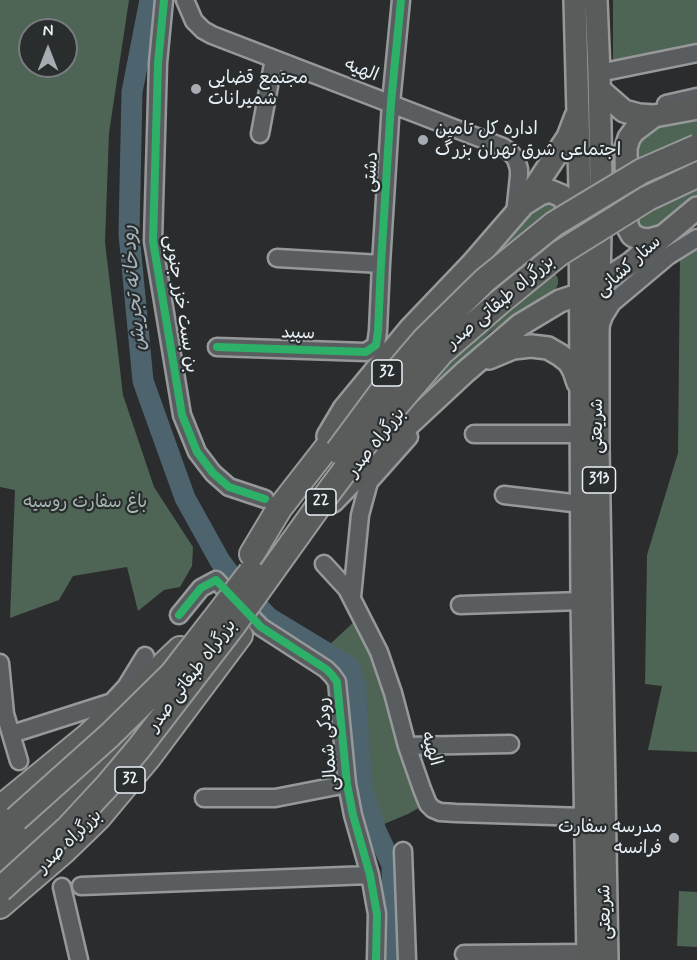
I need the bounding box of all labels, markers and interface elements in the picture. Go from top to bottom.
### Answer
north arrow [18,18,78,78]
text: N [43,21,53,42]
street label: الهیه [341,55,381,87]
place label: مجتمع قضایی شمیرانات [208,68,308,110]
marker: مجتمع قضایی شمیرانات [189,82,203,96]
place label: اداره کل تامین اجتماعی شرق تهران بزرگ [435,119,621,162]
marker: اداره کل تامین اجتماعی شرق تهران بزرگ [416,133,430,147]
street label: دشتی [360,151,384,193]
water label: رودخانه تجریش [118,224,152,352]
street label: ستار کشانی [592,232,666,302]
street label: بن بست خزر جنوبی [158,233,202,375]
street label: بزرگراه طبقاتی صدر [443,252,559,354]
street label: سپید [281,323,315,345]
road number: 32 [372,360,402,386]
street label: شریعتی [587,398,609,454]
street label: بزرگراه صدر [343,404,411,482]
road number: 313 [582,467,616,493]
road number: 22 [306,489,336,515]
park label: باغ سفارت روسیه [23,492,147,514]
street label: بزرگراه طبقاتی صدر [144,616,242,736]
street label: رودکی شمالی [313,696,345,792]
street label: الهیه [415,729,445,769]
road number: 32 [115,767,145,793]
street label: بزرگراه صدر [33,806,107,878]
place label: مدرسه سفارت فرانسه [558,817,662,860]
marker: مدرسه سفارت فرانسه [667,831,681,845]
street label: شریعتی [595,884,617,940]

